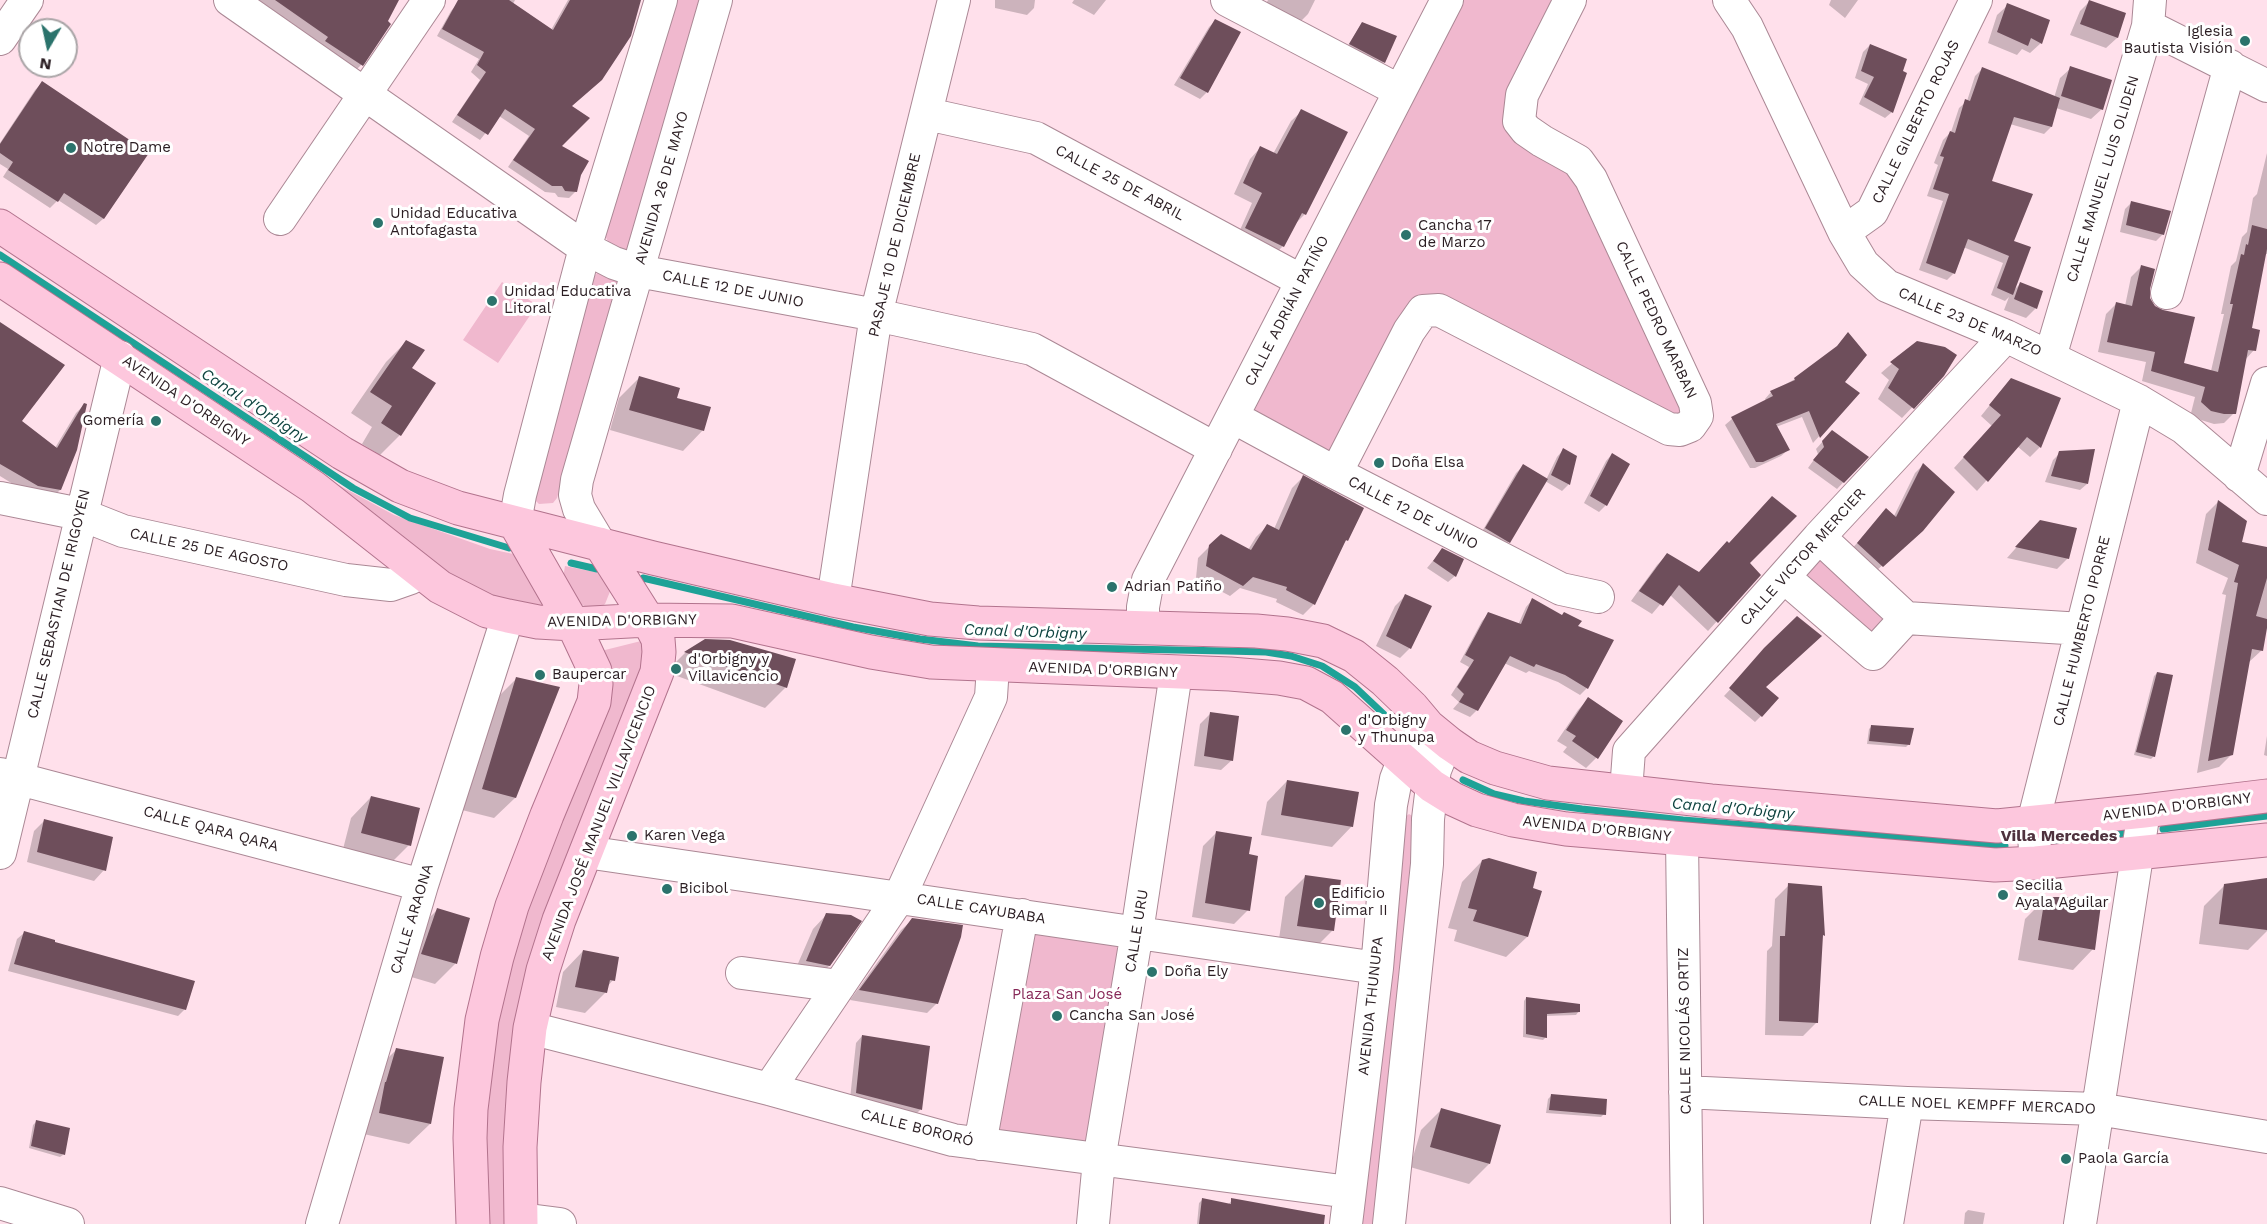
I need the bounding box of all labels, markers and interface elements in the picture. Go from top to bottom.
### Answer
north arrow [18,18,78,78]
place label: Iglesia Bautista Visión [2124,23,2233,58]
marker: Iglesia Bautista Visión [2238,34,2252,48]
street label: CALLE GILBERTO ROJAS [1868,37,1964,207]
text: N [38,54,53,75]
street label: CALLE MANUEL LUIS OLIDEN [2063,73,2143,285]
street label: AVENIDA 26 DE MAYO [631,109,693,267]
place label: Notre Dame [83,139,171,157]
marker: Notre Dame [64,141,78,155]
street label: CALLE 25 DE ABRIL [1052,141,1188,225]
street label: PASAJE 10 DE DICIEMBRE [865,151,925,339]
place label: Unidad Educativa Antofagasta [390,205,517,240]
marker: Unidad Educativa Antofagasta [371,216,385,230]
place label: Cancha 17 de Marzo [1418,217,1492,252]
marker: Cancha 17 de Marzo [1399,228,1413,242]
street label: CALLE ADRIÁN PATIÑO [1241,233,1333,389]
street label: CALLE PEDRO MARBAN [1612,238,1700,402]
street label: CALLE 12 DE JUNIO [661,266,805,312]
place label: Unidad Educativa Litoral [504,283,631,318]
street label: CALLE 23 DE MARZO [1896,284,2044,360]
marker: Unidad Educativa Litoral [485,294,499,308]
street label: AVENIDA D'ORBIGNY [119,352,253,450]
water label: Canal d'Orbigny [197,364,311,448]
place label: Gomería [83,412,144,430]
marker: Gomería [149,414,163,428]
place label: Doña Elsa [1391,454,1464,472]
marker: Doña Elsa [1372,456,1386,470]
street label: CALLE 12 DE JUNIO [1345,472,1481,554]
street label: CALLE VICTOR MERCIER [1736,485,1870,629]
street label: CALLE SEBASTIAN DE IRIGOYEN [24,487,94,721]
street label: CALLE 25 DE AGOSTO [128,524,290,576]
street label: CALLE HUMBERTO IPORRE [2050,534,2114,728]
place label: Adrian Patiño [1124,578,1222,596]
marker: Adrian Patiño [1105,580,1119,594]
street label: AVENIDA D'ORBIGNY [547,611,697,631]
water label: Canal d'Orbigny [963,620,1087,644]
place label: d'Orbigny y Villavicencio [688,651,779,686]
street label: AVENIDA D'ORBIGNY [1028,658,1178,682]
marker: d'Orbigny y Villavicencio [669,662,683,676]
place label: Baupercar [552,666,626,684]
marker: Baupercar [533,668,547,682]
street label: AVENIDA JOSÉ MANUEL VILLAVICENCIO [538,683,660,963]
place label: d'Orbigny y Thunupa [1358,712,1435,747]
marker: d'Orbigny y Thunupa [1339,723,1353,737]
street label: AVENIDA D'ORBIGNY [2102,789,2252,825]
water label: Canal d'Orbigny [1671,794,1795,824]
street label: CALLE QARA QARA [141,802,281,856]
street label: AVENIDA D'ORBIGNY [1522,812,1672,846]
district label: Villa Mercedes [2001,826,2117,846]
place label: Karen Vega [644,827,725,845]
marker: Karen Vega [625,829,639,843]
street label: CALLE ARAONA [387,862,437,976]
place label: Secilia Ayala Aguilar [2015,877,2109,912]
place label: Bicibol [679,880,728,898]
marker: Bicibol [660,882,674,896]
place label: Edificio Rimar II [1331,885,1388,920]
street label: CALLE URU [1122,888,1152,974]
marker: Secilia Ayala Aguilar [1996,888,2010,902]
street label: CALLE CAYUBABA [915,890,1047,928]
marker: Edificio Rimar II [1312,896,1326,910]
street label: AVENIDA THUNUPA [1355,935,1387,1077]
street label: CALLE NICOLÁS ORTIZ [1675,947,1695,1115]
place label: Doña Ely [1164,963,1228,981]
marker: Doña Ely [1145,965,1159,979]
park label: Plaza San José [1012,986,1122,1004]
place label: Cancha San José [1069,1007,1195,1025]
marker: Cancha San José [1050,1009,1064,1023]
street label: CALLE NOEL KEMPFF MERCADO [1858,1092,2096,1118]
street label: CALLE BORORÓ [859,1105,975,1151]
place label: Paola García [2078,1150,2169,1168]
marker: Paola García [2059,1152,2073,1166]

